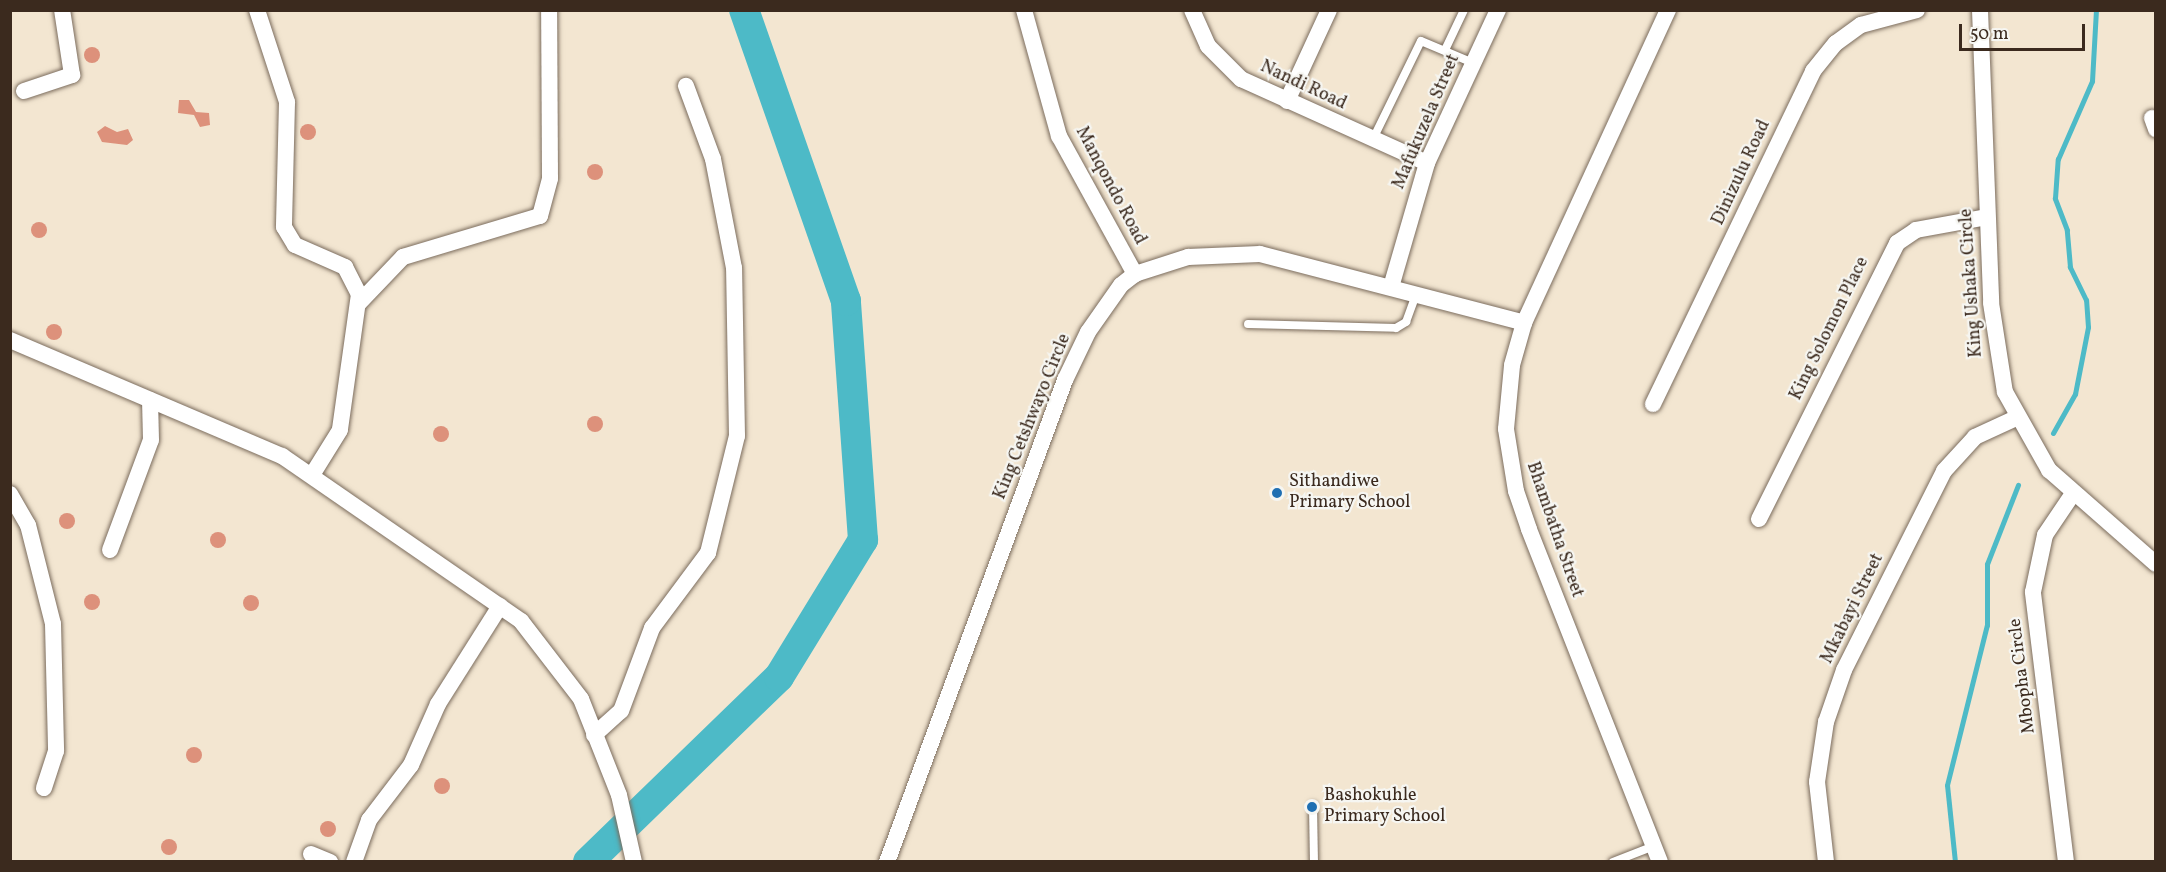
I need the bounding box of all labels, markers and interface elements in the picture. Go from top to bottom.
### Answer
scale bar [1962,12,2088,50]
text: 50 m [1970,22,2009,47]
street label: Mafukuzela Street [1389,51,1465,193]
street label: Nandi Road [1256,57,1350,115]
street label: Dinizulu Road [1708,117,1776,229]
street label: Manqondo Road [1070,123,1150,249]
street label: King Ushaka Circle [1956,208,1988,358]
street label: King Solomon Place [1786,254,1874,404]
street label: King Cetshwayo Circle [990,331,1076,503]
street label: Bhambatha Street [1521,459,1587,601]
place label: Sithandiwe Primary School [1289,472,1411,514]
marker: Sithandiwe Primary School [1270,486,1284,500]
street label: Mkabayi Street [1817,550,1889,668]
street label: Mbopha Circle [2005,617,2041,735]
place label: Bashokuhle Primary School [1324,786,1446,828]
marker: Bashokuhle Primary School [1305,800,1319,814]

